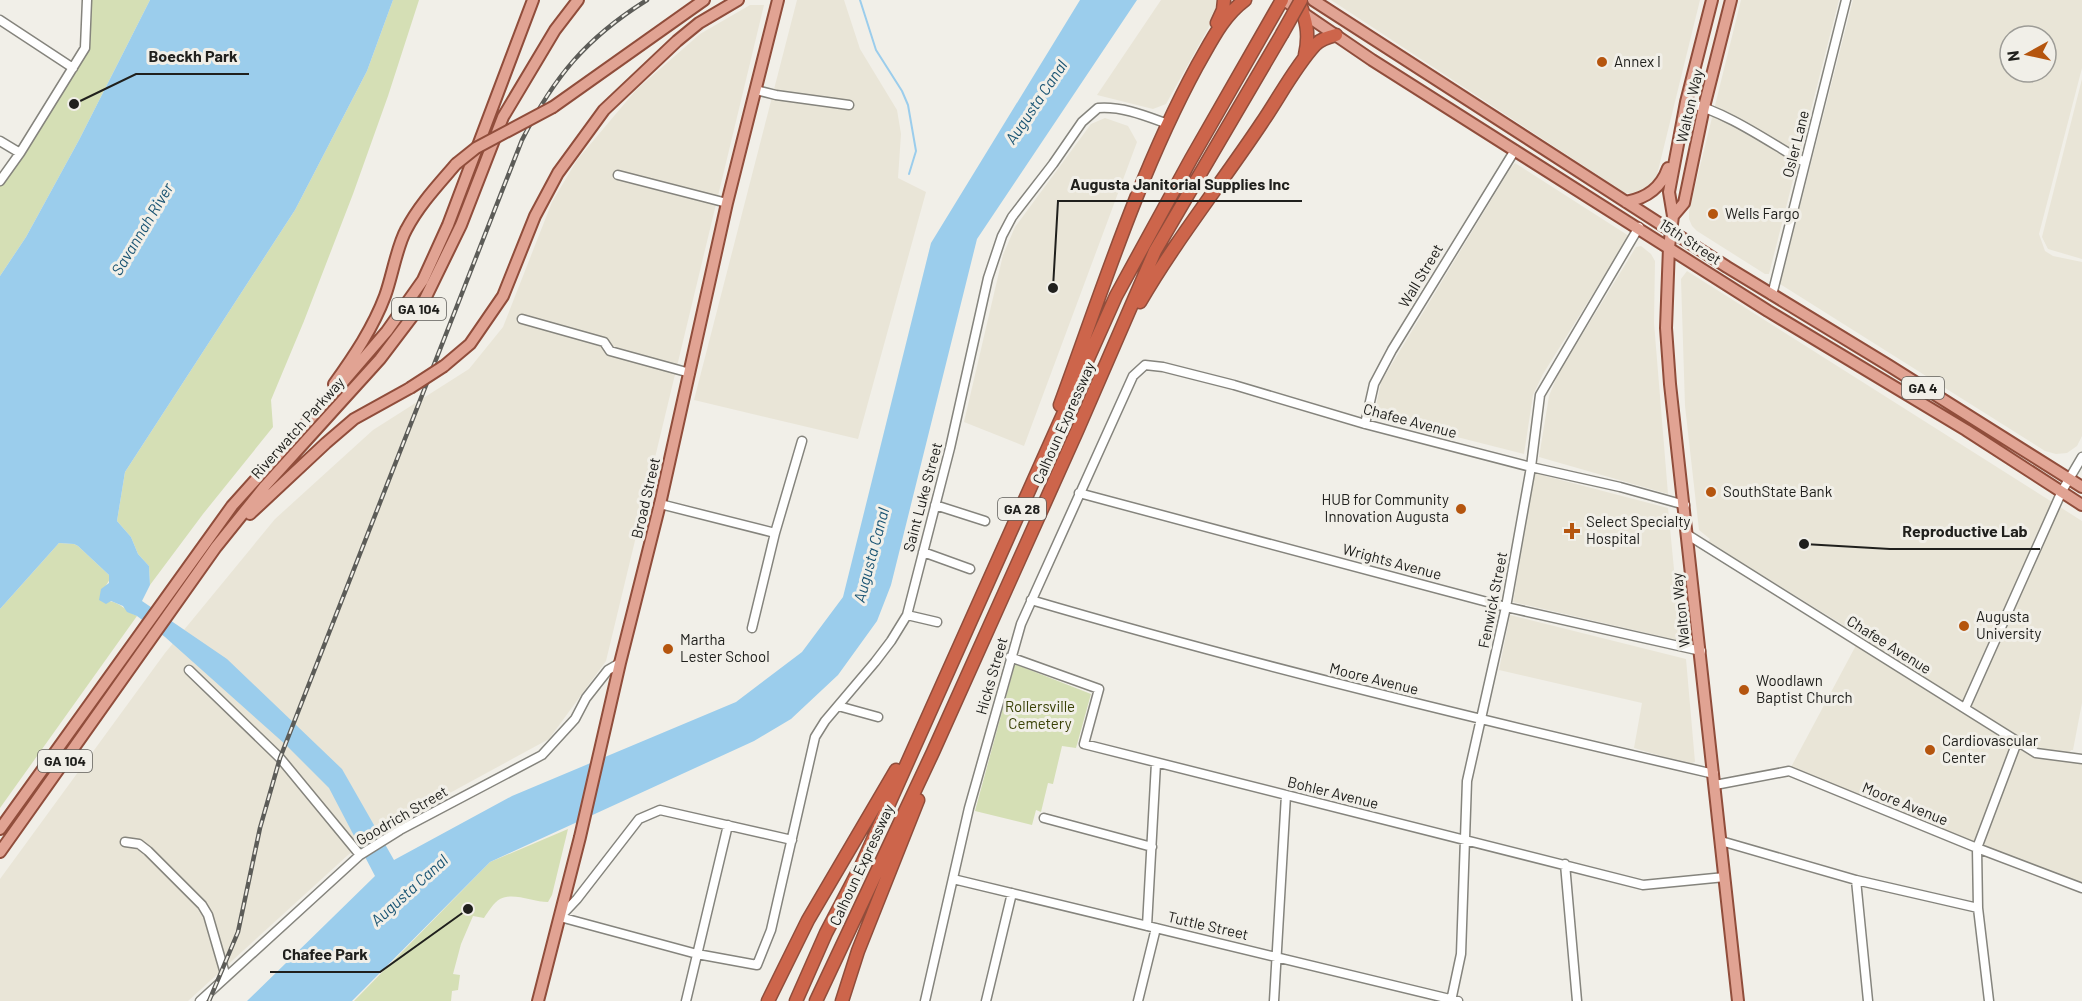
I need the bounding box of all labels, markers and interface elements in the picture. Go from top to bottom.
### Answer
north arrow [1998,24,2058,84]
callout: Boeckh Park [136,40,249,74]
text: Boeckh Park [148,46,238,65]
text: N [2003,50,2023,63]
place label: Annex I [1614,52,1661,70]
marker: Annex I [1595,55,1609,69]
water label: Augusta Canal [1001,56,1071,147]
street label: Walton Way [1672,67,1706,144]
street label: Osler Lane [1778,108,1812,179]
callout: Augusta Janitorial Supplies Inc [1058,167,1302,201]
text: Augusta Janitorial Supplies Inc [1070,174,1290,193]
water label: Savannah River [107,178,177,278]
place label: Wells Fargo [1725,204,1800,222]
marker: Wells Fargo [1706,207,1720,221]
street label: 15th Street [1656,214,1725,268]
street label: Wall Street [1394,240,1446,311]
road number: GA 104 [392,298,446,320]
street label: Calhoun Expressway [1028,359,1098,487]
street label: Riverwatch Parkway [247,373,348,482]
road number: GA 4 [1902,377,1944,399]
street label: Chafee Avenue [1362,399,1459,441]
street label: Saint Luke Street [899,440,945,553]
street label: Broad Street [627,455,663,540]
place label: SouthState Bank [1723,482,1833,500]
marker: SouthState Bank [1704,485,1718,499]
place label: HUB for Community Innovation Augusta [1321,490,1449,525]
road number: GA 28 [998,498,1046,520]
marker: HUB for Community Innovation Augusta [1454,502,1468,516]
water label: Augusta Canal [849,505,892,604]
place label: Select Specialty Hospital [1586,512,1691,547]
callout: Reproductive Lab [1890,515,2040,549]
text: Reproductive Lab [1902,521,2028,540]
marker: Select Specialty Hospital [1563,522,1581,540]
street label: Wrights Avenue [1341,539,1444,583]
street label: Fenwick Street [1474,550,1510,650]
street label: Walton Way [1667,572,1693,648]
place label: Augusta University [1976,607,2041,642]
street label: Chafee Avenue [1844,611,1935,677]
marker: Augusta University [1957,619,1971,633]
place label: Martha Lester School [680,630,770,665]
street label: Hicks Street [971,635,1011,717]
marker: Martha Lester School [661,642,675,656]
street label: Moore Avenue [1328,658,1421,698]
place label: Woodlawn Baptist Church [1756,671,1853,706]
marker: Woodlawn Baptist Church [1737,683,1751,697]
park label: Rollersville Cemetery [1005,697,1075,732]
place label: Cardiovascular Center [1942,731,2039,766]
marker: Cardiovascular Center [1923,743,1937,757]
road number: GA 104 [38,750,92,772]
street label: Bohler Avenue [1286,772,1381,812]
street label: Moore Avenue [1860,778,1951,828]
street label: Goodrich Street [352,782,451,849]
street label: Calhoun Expressway [825,801,897,928]
water label: Augusta Canal [366,850,451,929]
street label: Tuttle Street [1166,907,1250,943]
callout: Chafee Park [270,938,380,972]
text: Chafee Park [282,944,368,963]

